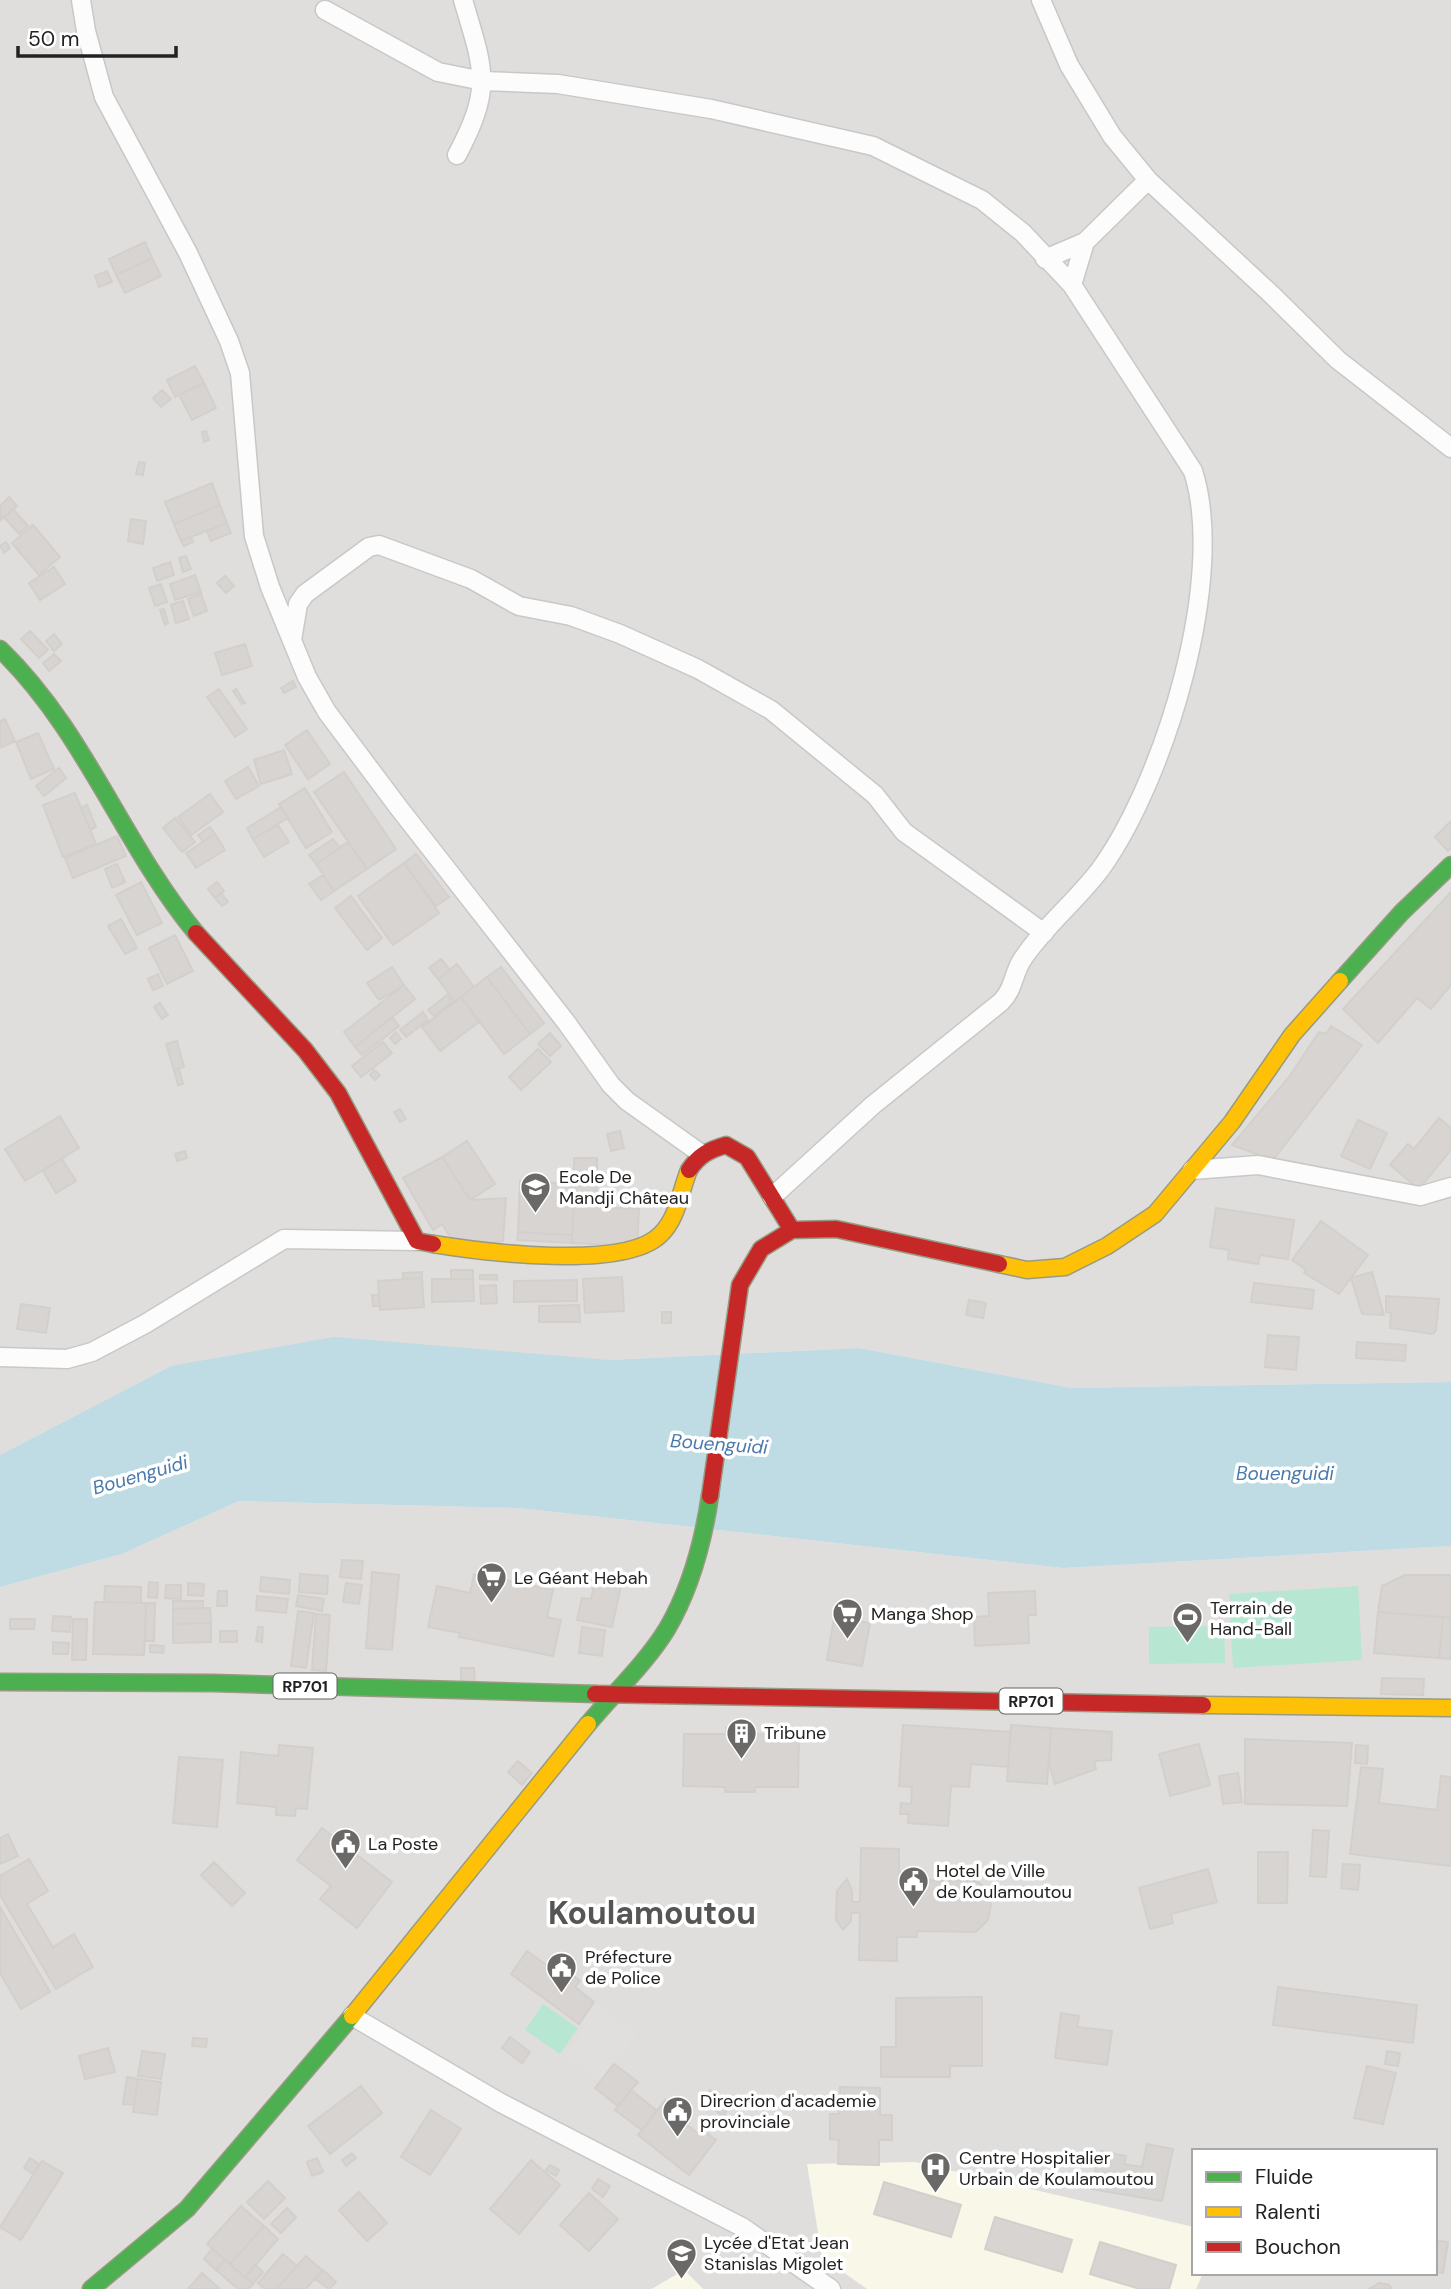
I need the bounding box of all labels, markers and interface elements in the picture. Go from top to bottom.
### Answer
scale bar [18,14,175,58]
text: 50 m [28,25,79,53]
place label: Ecole De Mandji Château [559,1165,689,1210]
school or university icon: Ecole De Mandji Château [519,1170,553,1214]
water label: Bouenguidi [669,1428,769,1460]
water label: Bouenguidi [90,1449,191,1501]
water label: Bouenguidi [1236,1461,1334,1486]
supermarket icon: Le Géant Hebah [474,1561,508,1605]
place label: Le Géant Hebah [514,1566,648,1590]
place label: Terrain de Hand-Ball [1210,1596,1293,1641]
supermarket icon: Manga Shop [831,1597,865,1641]
sports icon: Terrain de Hand-Ball [1170,1601,1204,1645]
place label: Manga Shop [871,1602,974,1626]
road number: RP701 [274,1674,336,1698]
road number: RP701 [1000,1688,1062,1714]
building icon: Tribune [724,1716,758,1760]
place label: Tribune [764,1721,826,1745]
public building icon: La Poste [328,1827,362,1871]
place label: La Poste [368,1832,438,1856]
place label: Hotel de Ville de Koulamoutou [936,1859,1072,1904]
public building icon: Hotel de Ville de Koulamoutou [896,1864,930,1908]
district label: Koulamoutou [548,1892,756,1934]
place label: Préfecture de Police [585,1945,672,1990]
public building icon: Préfecture de Police [545,1950,579,1994]
place label: Direcrion d'academie provinciale [700,2089,876,2134]
public building icon: Direcrion d'academie provinciale [660,2094,694,2138]
place label: Centre Hospitalier Urbain de Koulamoutou [959,2146,1154,2191]
legend [1192,2149,1437,2275]
hospital icon: Centre Hospitalier Urbain de Koulamoutou [919,2151,953,2195]
text: Fluide [1255,2163,1313,2191]
text: Ralenti [1255,2198,1321,2226]
place label: Lycée d'Etat Jean Stanislas Migolet [704,2231,849,2276]
text: Bouchon [1255,2233,1341,2261]
school or university icon: Lycée d'Etat Jean Stanislas Migolet [664,2236,698,2280]

